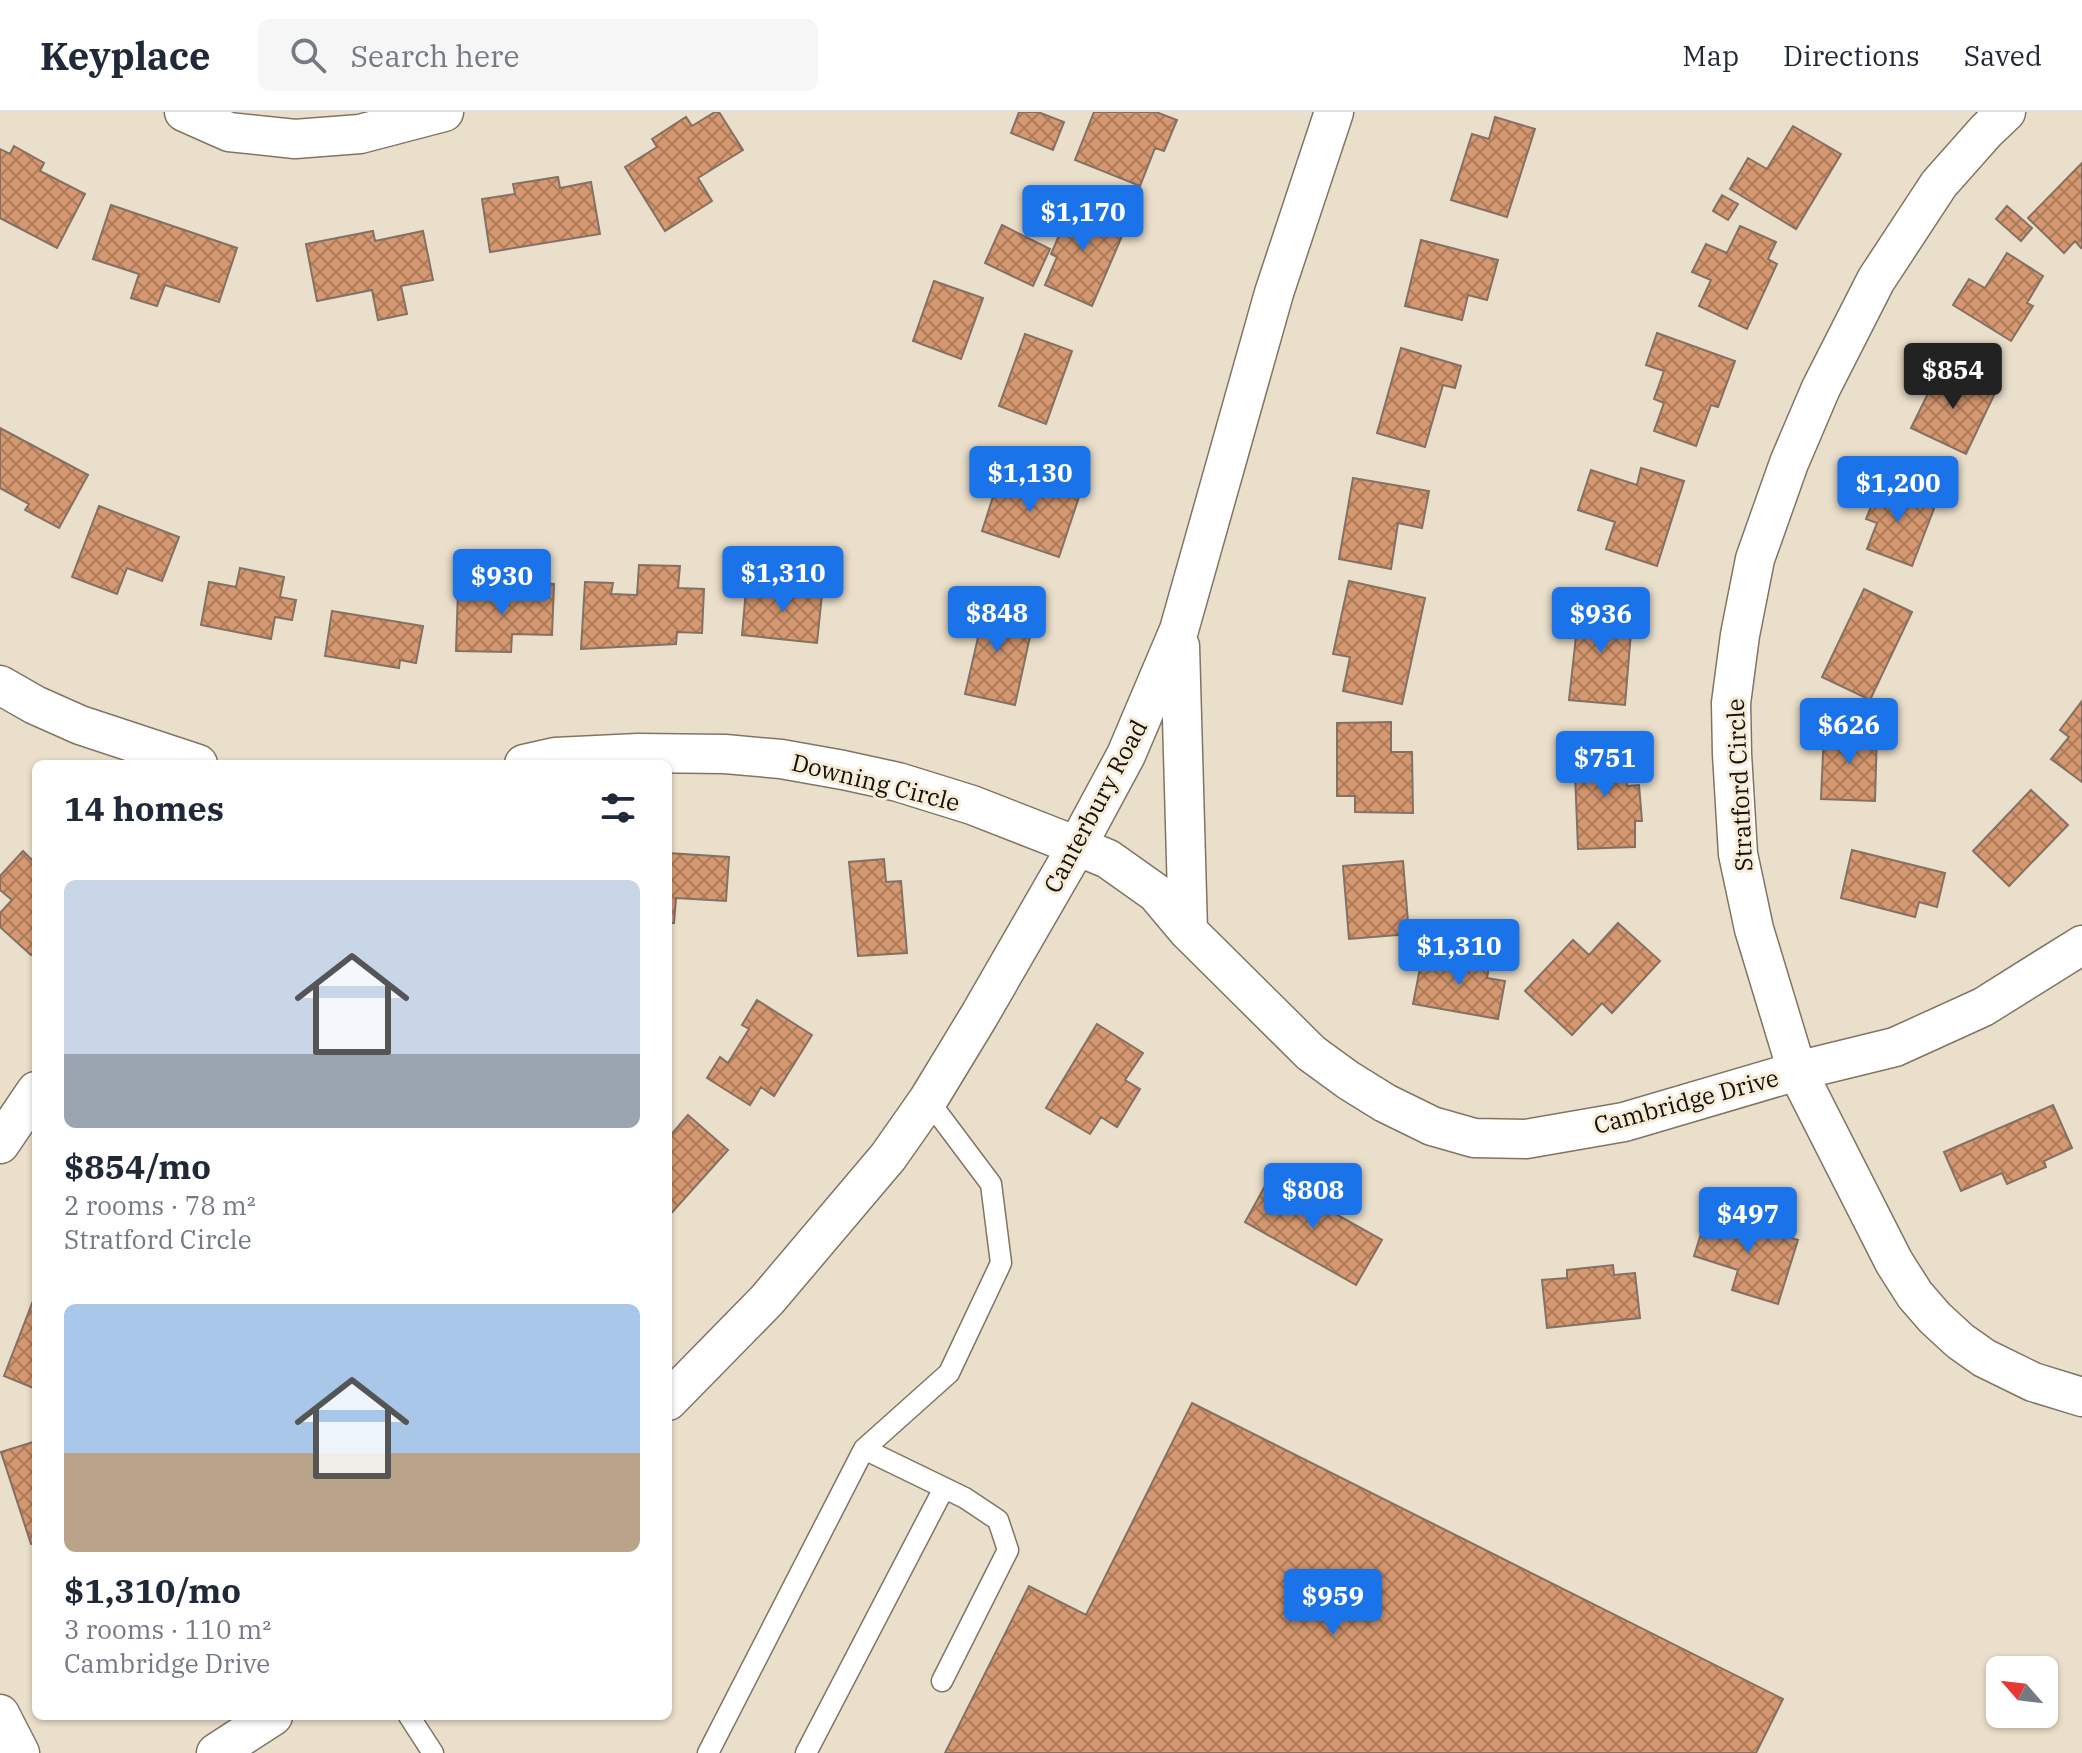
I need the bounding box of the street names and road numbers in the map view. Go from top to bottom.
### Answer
street label: Stratford Circle [1718,698,1760,872]
street label: Canterbury Road [1036,714,1154,898]
street label: Downing Circle [789,746,963,818]
street label: Cambridge Drive [1590,1061,1782,1141]

